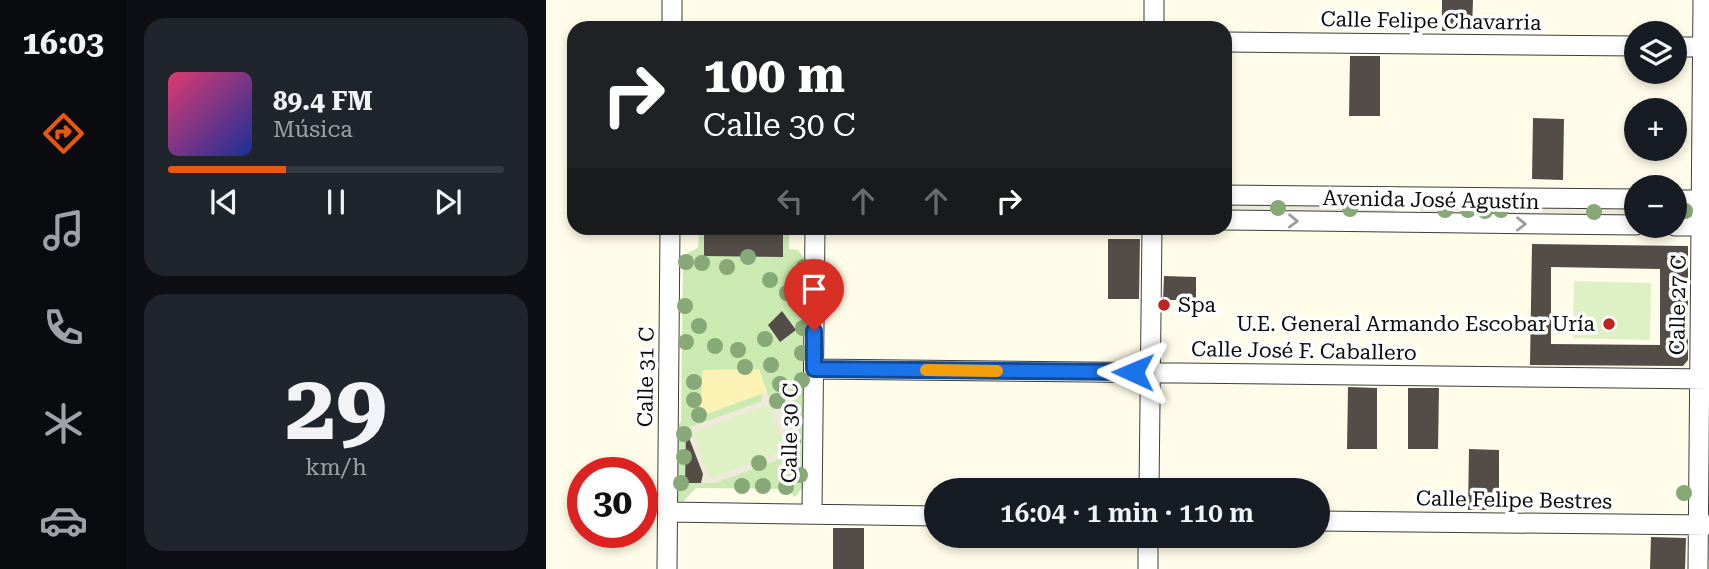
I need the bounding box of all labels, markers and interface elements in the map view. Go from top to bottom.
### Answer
street label: Calle Felipe Chavarria [1320,7,1542,35]
map controls [1624,21,1687,238]
button: layers [1624,21,1687,84]
text: 16:03 [22,24,104,62]
text: 100 m [703,47,845,104]
icon: right [588,49,679,140]
text: 89.4 FM [273,86,373,116]
button: + [1624,98,1687,161]
text: Calle 30 C [703,106,856,144]
icon: directions [39,109,88,158]
text: Música [273,116,353,143]
button: − [1624,175,1687,238]
icon: left [771,182,809,220]
icon: ahead [844,182,882,220]
icon: ahead [917,182,955,220]
icon: right [990,182,1028,220]
icon: previous [205,183,243,221]
icon: pause [317,183,355,221]
icon: next [429,183,467,221]
street label: Avenida José Agustín [1322,186,1540,214]
icon: music [39,206,88,255]
one-way arrow [1288,213,1299,229]
one-way arrow [1515,216,1526,231]
street label: Calle 27 C [1665,255,1691,355]
pin [784,259,844,331]
icon: arrive [795,270,833,308]
place label: Spa [1178,293,1217,317]
marker: Spa [1156,297,1172,313]
icon: phone [39,303,88,352]
place label: U.E. General Armando Escobar Uría [1236,312,1596,336]
marker: U.E. General Armando Escobar Uría [1601,316,1617,332]
street label: Calle 31 C [633,327,659,427]
position arrow [1096,335,1170,409]
street label: Calle José F. Caballero [1191,337,1417,365]
text: 29 [285,355,387,461]
street label: Calle 30 C [777,383,803,483]
icon: climate [39,399,88,448]
text: km/h [305,454,367,481]
speed limit sign: 30 [567,457,658,548]
street label: Calle Felipe Bestres [1416,486,1612,514]
icon: car [39,496,88,545]
text: 16:04 · 1 min · 110 m [1000,498,1254,528]

